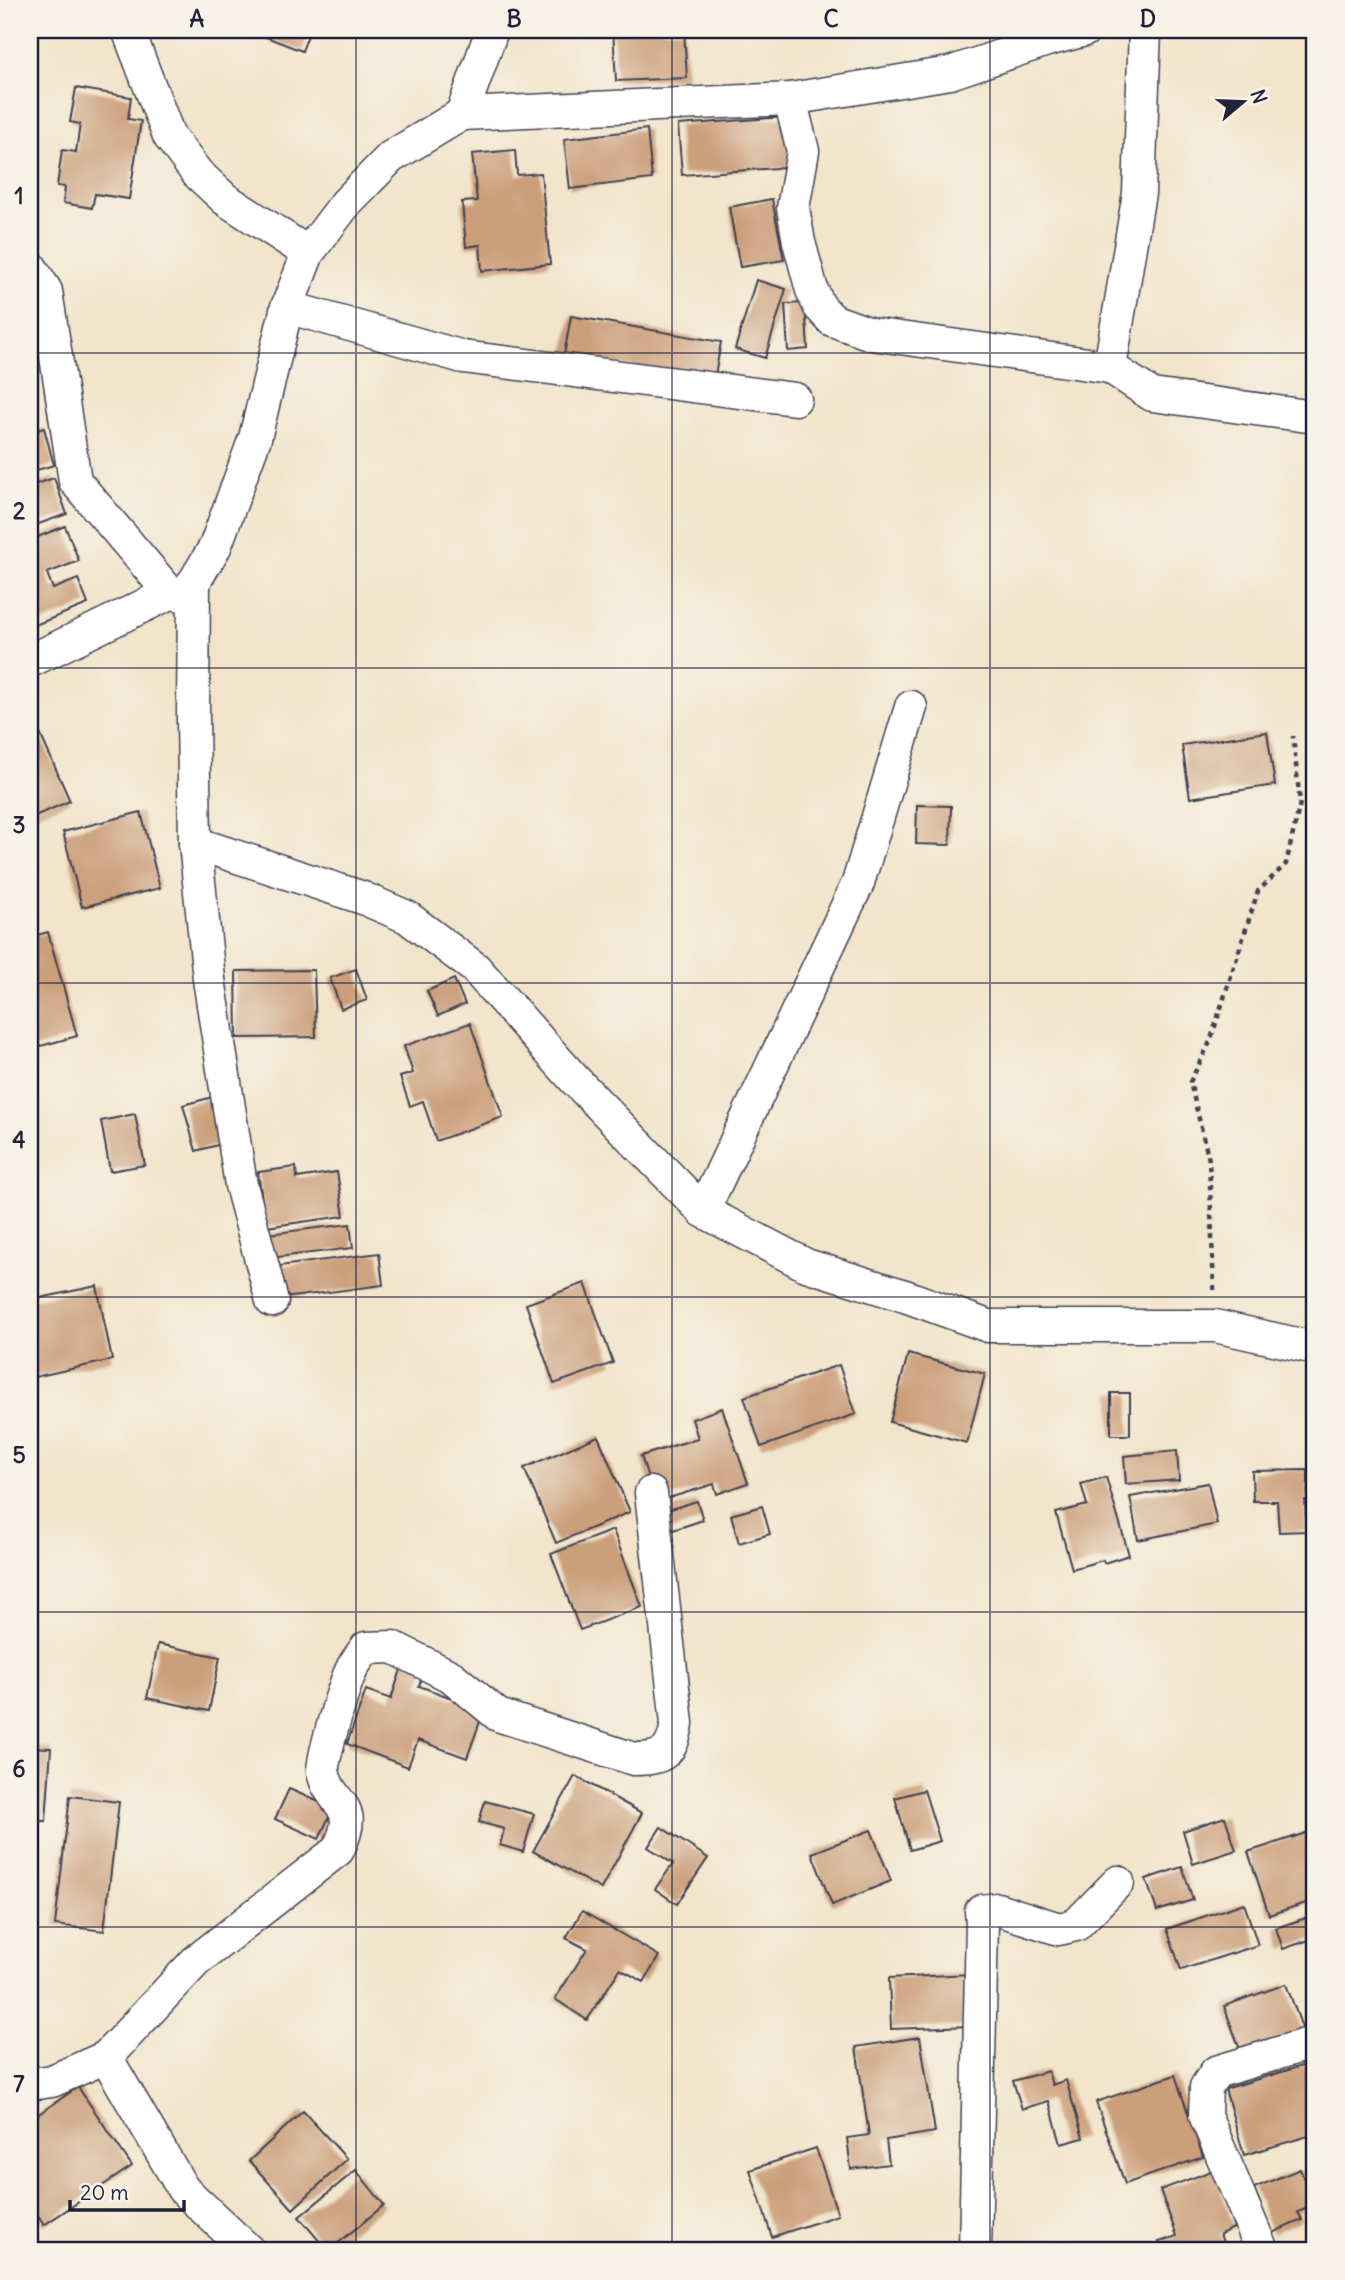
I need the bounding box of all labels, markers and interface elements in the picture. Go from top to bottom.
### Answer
text: A [190,4,205,33]
text: B [506,4,522,33]
text: C [823,4,839,33]
text: D [1140,4,1156,33]
north arrow [1208,66,1278,136]
text: N [1246,86,1273,107]
text: 1 [14,181,24,210]
text: 2 [13,496,26,525]
text: 3 [12,810,26,839]
text: 4 [12,1125,26,1154]
text: 5 [12,1440,26,1469]
text: 6 [12,1754,26,1783]
text: 7 [13,2069,25,2098]
scale bar [70,2168,184,2212]
text: 20 m [80,2179,129,2206]

